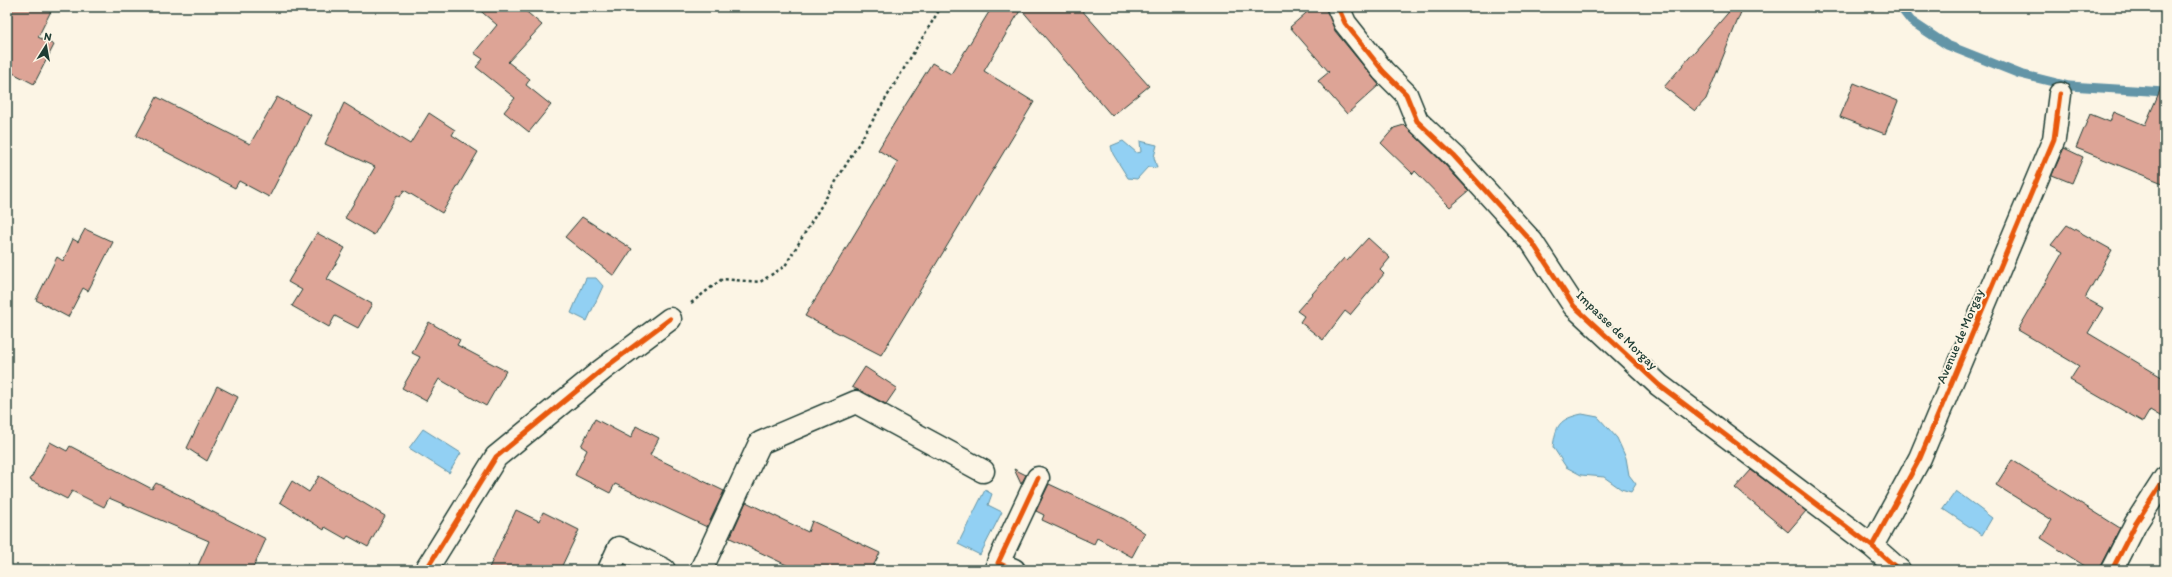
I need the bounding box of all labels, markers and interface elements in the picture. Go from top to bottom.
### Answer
north arrow [26,26,66,66]
text: N [43,30,53,44]
street label: Avenue de Morgay [1933,286,1987,386]
street label: Impasse de Morgay [1573,287,1661,373]

